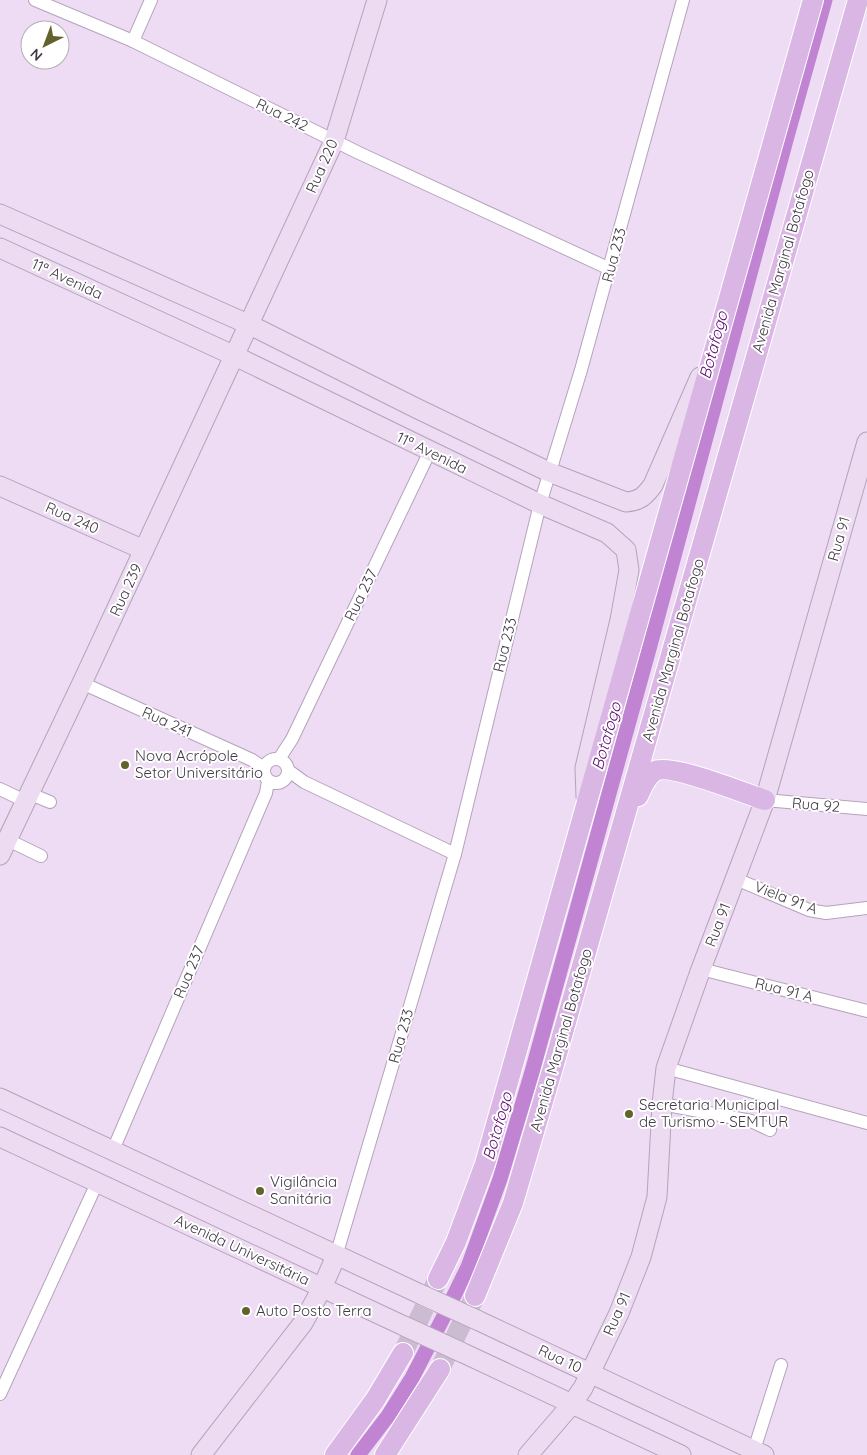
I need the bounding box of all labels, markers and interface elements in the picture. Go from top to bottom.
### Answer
north arrow [20,20,70,70]
text: N [26,45,46,65]
street label: Rua 242 [253,94,312,135]
street label: Rua 220 [301,136,342,196]
street label: Avenida Marginal Botafogo [747,167,818,355]
street label: Rua 233 [597,225,630,284]
street label: 11ª Avenida [29,254,106,303]
water label: Botafogo [694,308,732,381]
street label: 11ª Avenida [394,427,471,478]
street label: Rua 240 [43,497,102,538]
street label: Rua 91 [823,514,854,563]
street label: Avenida Marginal Botafogo [637,556,708,744]
street label: Rua 239 [105,560,146,619]
street label: Rua 237 [340,565,381,624]
street label: Rua 233 [489,615,520,674]
water label: Botafogo [587,699,626,772]
street label: Rua 241 [139,702,195,741]
place label: Nova Acrópole Setor Universitário [135,746,263,782]
marker: Nova Acrópole Setor Universitário [119,759,131,771]
street label: Rua 92 [791,793,841,816]
street label: Viela 91 A [752,877,821,918]
street label: Rua 91 [700,900,735,950]
street label: Rua 237 [169,942,208,1001]
street label: Avenida Marginal Botafogo [525,946,596,1134]
street label: Rua 91 A [753,973,816,1006]
street label: Rua 233 [384,1006,417,1065]
water label: Botafogo [478,1089,517,1162]
place label: Secretaria Municipal de Turismo - SEMTUR [639,1095,788,1131]
marker: Secretaria Municipal de Turismo - SEMTUR [623,1108,635,1120]
place label: Vigilância Sanitária [270,1172,337,1208]
marker: Vigilância Sanitária [254,1185,266,1197]
street label: Avenida Universitária [172,1210,313,1289]
street label: Rua 91 [599,1289,635,1339]
place label: Auto Posto Terra [256,1301,372,1320]
marker: Auto Posto Terra [240,1305,252,1317]
street label: Rua 10 [535,1340,585,1377]

